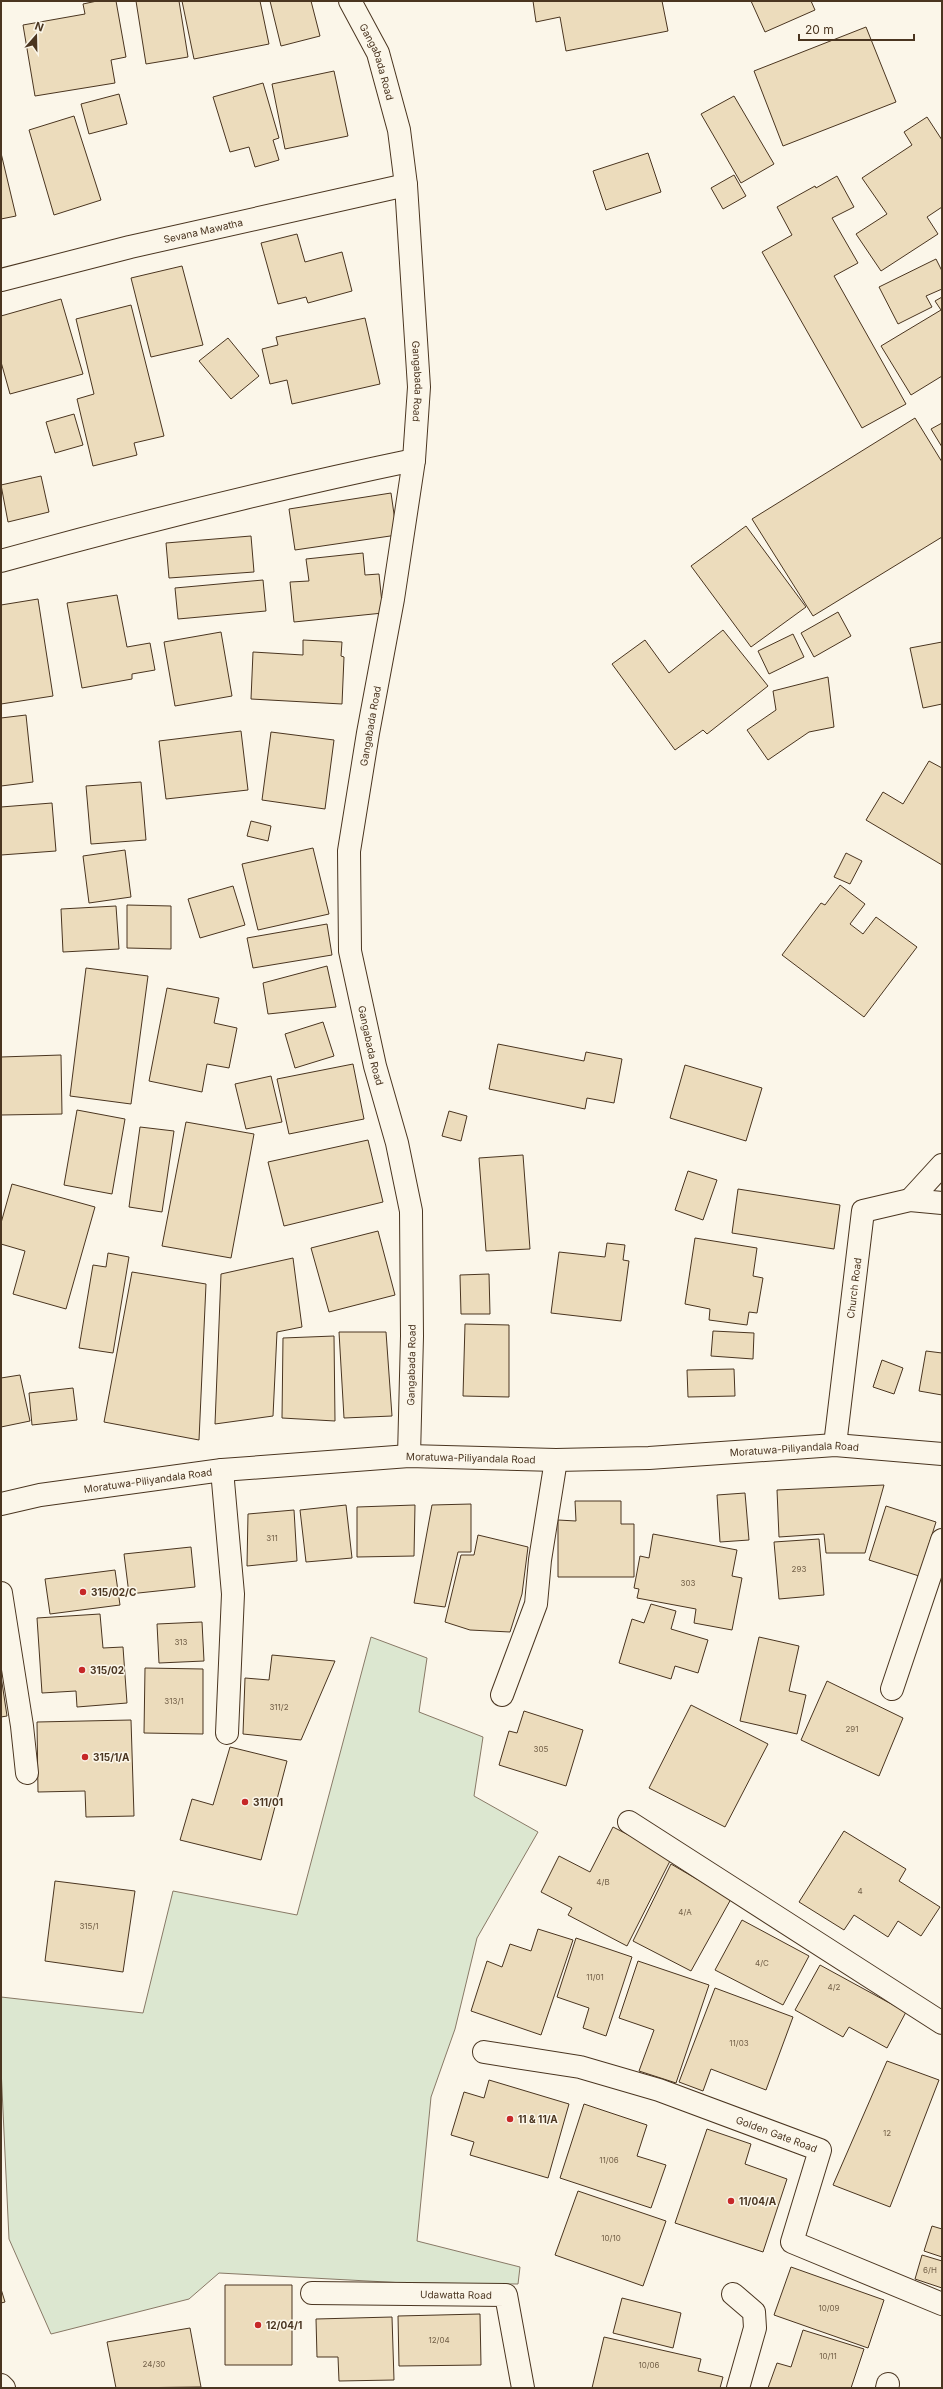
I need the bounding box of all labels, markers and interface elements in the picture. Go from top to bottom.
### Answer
north arrow [16,16,56,56]
scale bar [799,16,914,42]
text: N [33,19,46,35]
street label: Gangabada Road [357,21,397,101]
text: 20 m [805,22,834,37]
street label: Sevana Mawatha [162,216,244,245]
street label: Gangabada Road [410,340,425,422]
street label: Gangabada Road [357,685,383,767]
street label: Gangabada Road [356,1004,386,1087]
street label: Church Road [844,1257,863,1319]
street label: Gangabada Road [404,1324,418,1406]
street label: Moratuwa-Piliyandala Road [729,1439,859,1458]
street label: Moratuwa-Piliyandala Road [406,1450,536,1465]
street label: Moratuwa-Piliyandala Road [83,1465,213,1495]
house number: 311 [266,1533,278,1543]
house number: 293 [792,1564,806,1574]
house number: 303 [681,1578,696,1588]
place label: 315/02/C [91,1586,136,1598]
marker: 315/02/C [78,1587,88,1597]
house number: 313 [174,1637,188,1647]
place label: 315/02 [90,1664,124,1676]
marker: 315/02 [77,1665,87,1675]
house number: 313/1 [164,1696,184,1706]
house number: 311/2 [269,1702,289,1712]
house number: 291 [845,1724,859,1734]
house number: 305 [534,1744,549,1754]
place label: 315/1/A [93,1751,130,1763]
marker: 315/1/A [80,1752,90,1762]
place label: 311/01 [253,1796,283,1808]
marker: 311/01 [240,1797,250,1807]
house number: 4/B [596,1877,610,1887]
house number: 4 [857,1886,863,1896]
house number: 4/A [678,1907,692,1917]
house number: 315/1 [79,1921,99,1931]
house number: 4/C [755,1958,769,1968]
house number: 11/01 [586,1972,604,1982]
house number: 4/2 [828,1982,841,1992]
house number: 11/03 [729,2038,749,2048]
place label: 11 & 11/A [518,2113,558,2125]
street label: Golden Gate Road [734,2113,819,2154]
marker: 11 & 11/A [505,2114,515,2124]
house number: 12 [883,2128,891,2138]
house number: 11/06 [599,2155,619,2165]
place label: 11/04/A [739,2195,777,2207]
marker: 11/04/A [726,2196,736,2206]
house number: 10/10 [601,2233,621,2243]
house number: 6/H [923,2265,937,2275]
street label: Udawatta Road [420,2288,492,2301]
house number: 10/09 [818,2303,840,2313]
place label: 12/04/1 [266,2319,302,2331]
marker: 12/04/1 [253,2320,263,2330]
house number: 12/04 [428,2335,450,2345]
house number: 10/11 [819,2351,837,2361]
house number: 24/30 [143,2359,165,2369]
house number: 10/06 [638,2360,660,2370]

